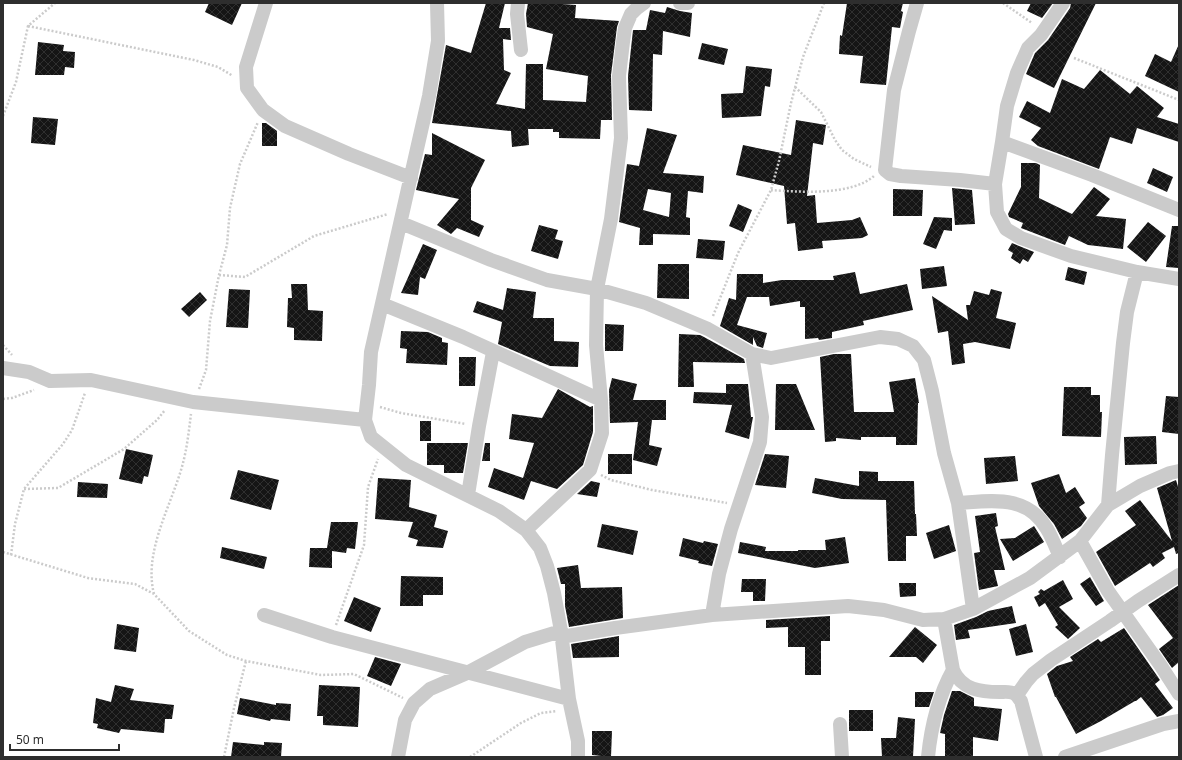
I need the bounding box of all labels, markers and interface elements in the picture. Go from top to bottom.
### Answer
scale bar [10,726,119,752]
text: 50 m [16,731,44,748]

